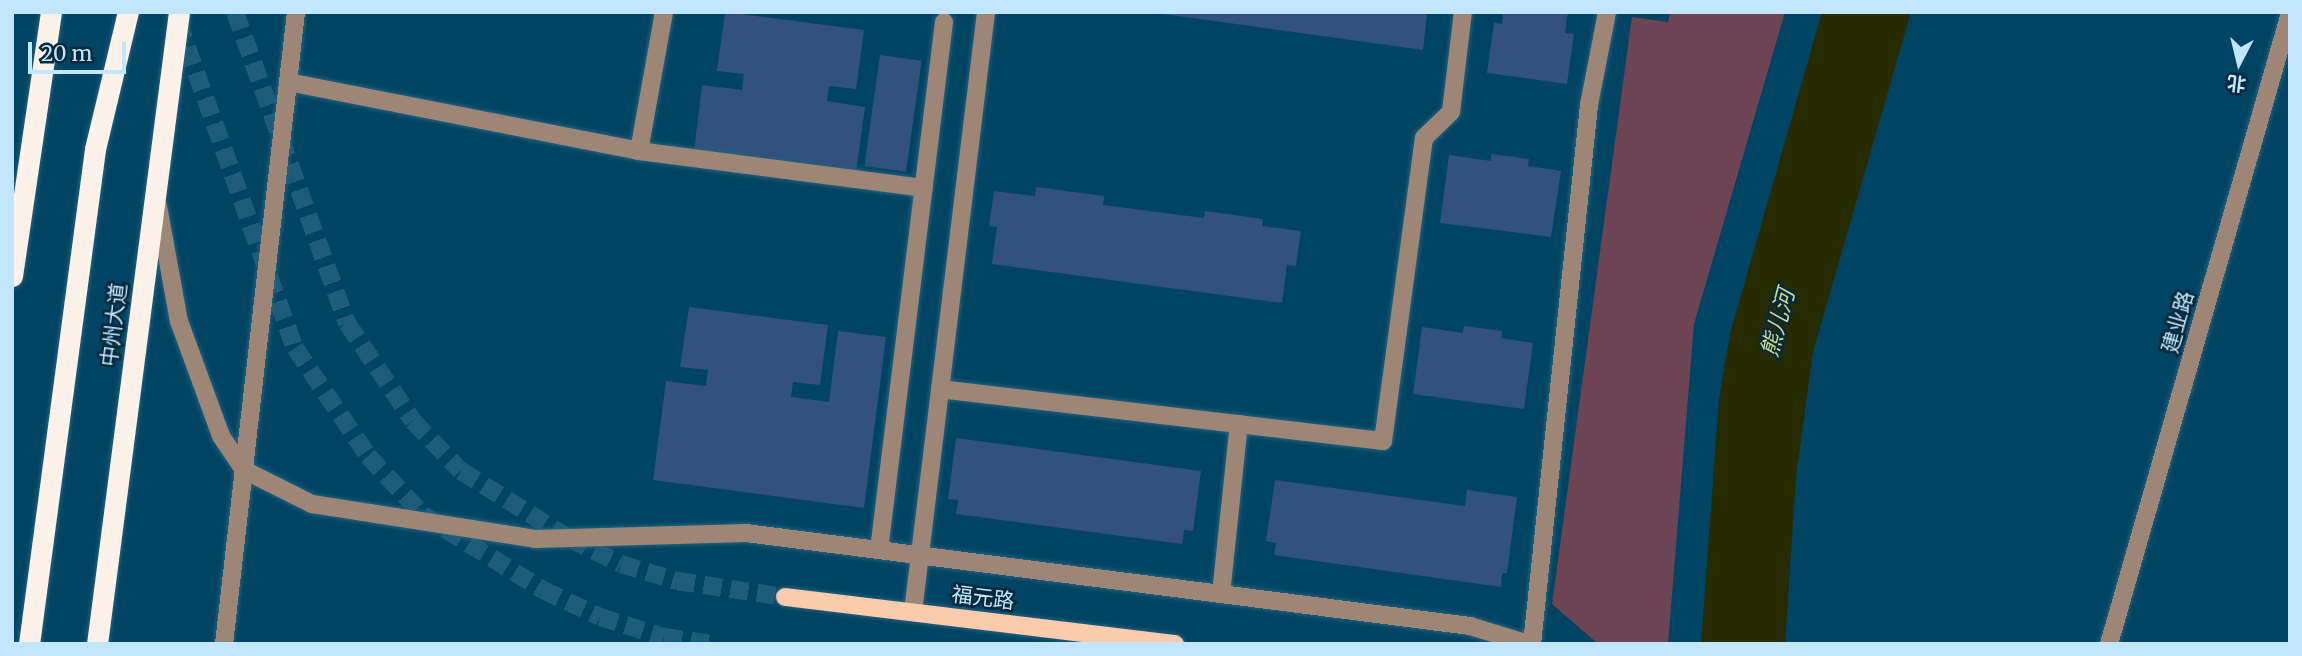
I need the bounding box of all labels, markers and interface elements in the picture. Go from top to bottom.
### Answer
scale bar [32,28,130,72]
north arrow [2204,28,2274,98]
text: 20 m [41,40,92,67]
text: 北 [2226,71,2247,97]
street label: 中州大道 [96,282,132,368]
water label: 熊儿河 [1756,286,1800,360]
street label: 建业路 [2157,288,2199,356]
street label: 福元路 [950,582,1016,614]

